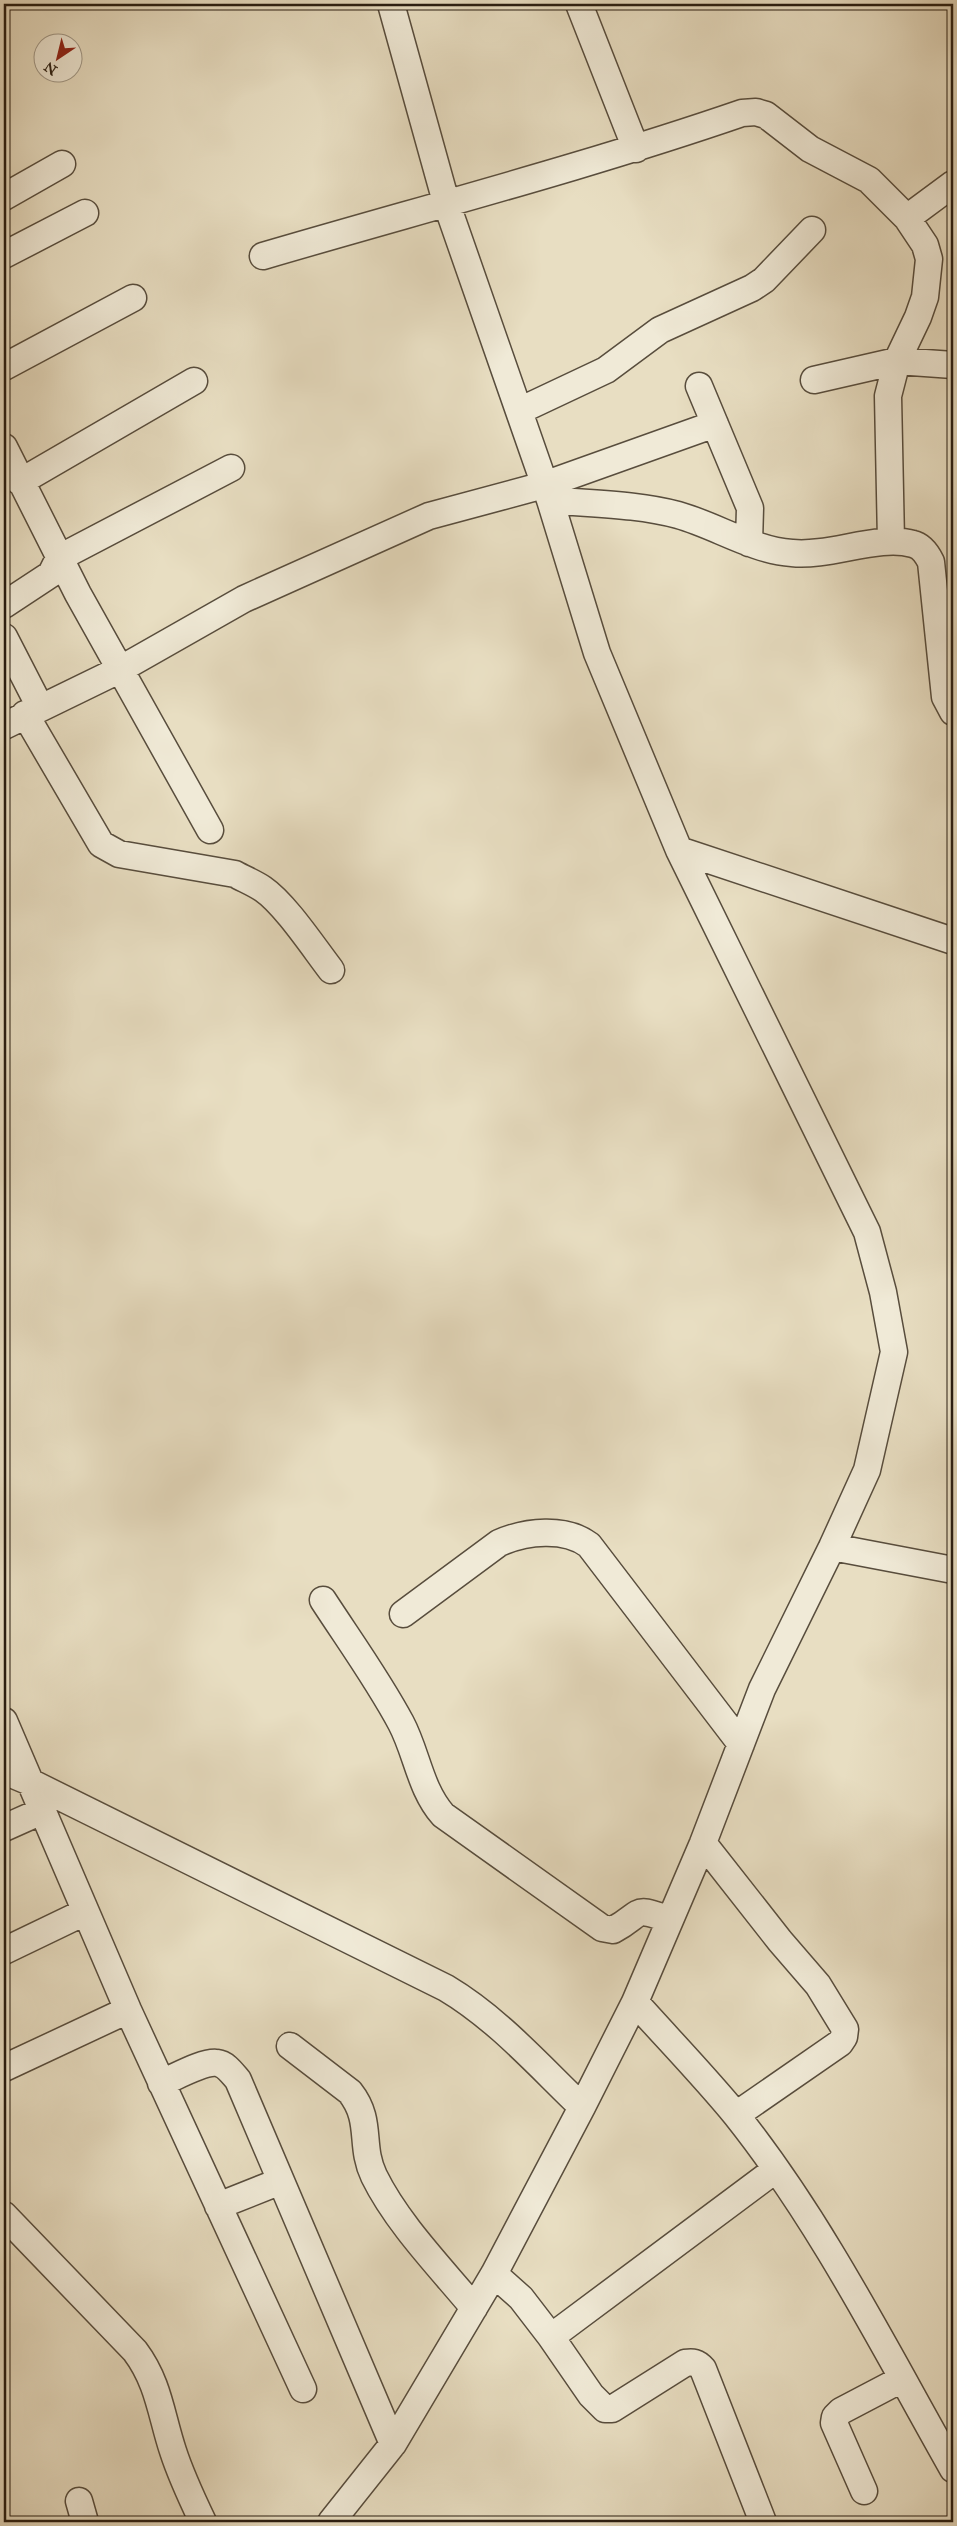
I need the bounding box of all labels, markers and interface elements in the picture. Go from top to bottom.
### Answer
north arrow [32,32,82,82]
text: N [41,58,61,79]

